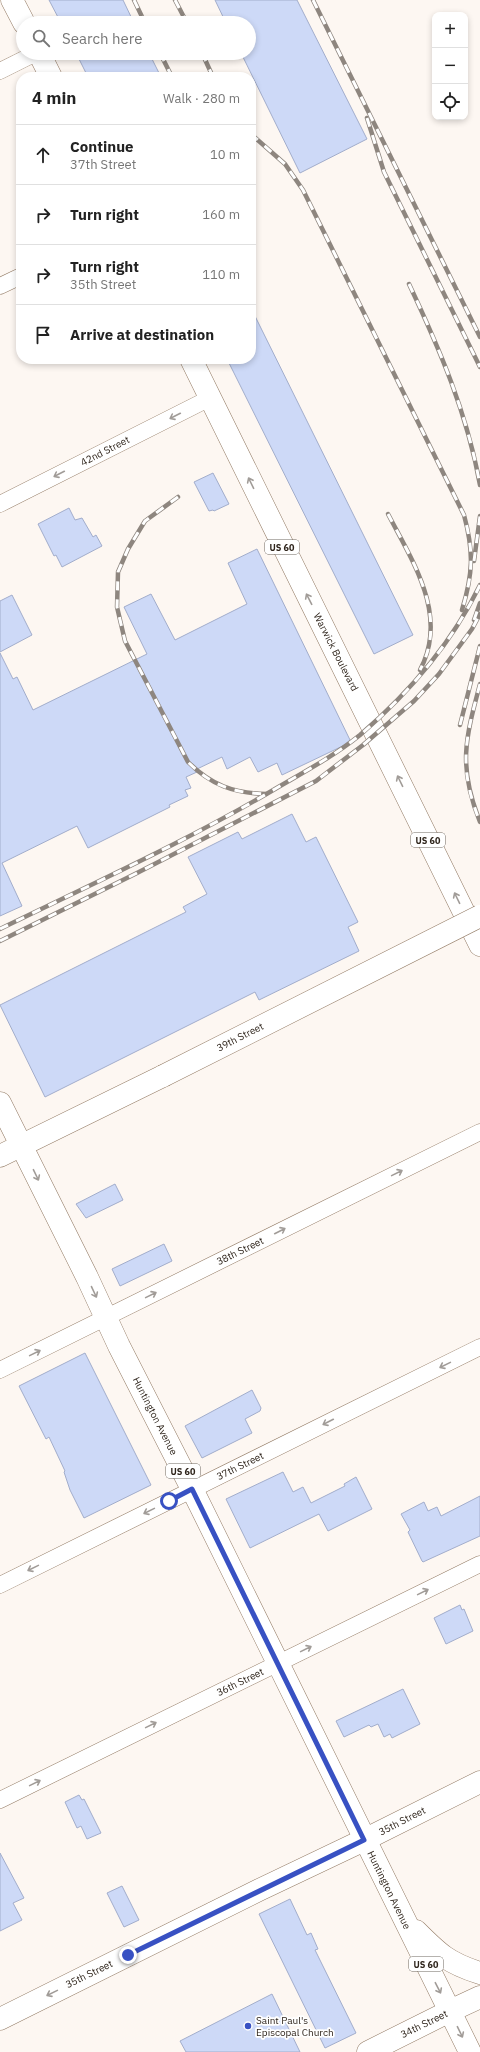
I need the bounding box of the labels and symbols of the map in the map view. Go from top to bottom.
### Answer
one-way arrow [169,413,181,420]
street label: 42nd Street [78,433,132,469]
one-way arrow [53,471,65,479]
one-way arrow [247,477,254,489]
road number: US 60 [265,540,299,554]
one-way arrow [305,593,312,605]
street label: Warwick Boulevard [311,611,361,693]
one-way arrow [396,775,403,787]
road number: US 60 [411,833,445,847]
one-way arrow [453,892,460,904]
street label: 39th Street [214,1019,266,1054]
one-way arrow [33,1169,40,1181]
one-way arrow [390,1169,402,1176]
one-way arrow [274,1227,286,1234]
street label: 38th Street [214,1234,266,1268]
one-way arrow [91,1285,98,1297]
one-way arrow [145,1291,157,1298]
one-way arrow [29,1349,41,1356]
one-way arrow [439,1362,451,1369]
street label: Huntington Avenue [130,1375,181,1458]
one-way arrow [323,1419,335,1426]
street label: 37th Street [214,1449,266,1483]
road number: US 60 [166,1464,200,1478]
route start [160,1492,178,1510]
one-way arrow [143,1508,155,1515]
one-way arrow [27,1565,39,1572]
one-way arrow [416,1588,428,1596]
one-way arrow [299,1645,311,1653]
street label: 36th Street [214,1665,266,1699]
one-way arrow [145,1721,157,1728]
one-way arrow [29,1779,41,1786]
street label: 35th Street [376,1803,428,1838]
street label: Huntington Avenue [364,1849,414,1932]
route end [119,1946,137,1964]
street label: 35th Street [63,1957,115,1991]
road number: US 60 [409,1957,443,1971]
one-way arrow [435,1982,442,1994]
one-way arrow [47,1989,59,1997]
street label: 34th Street [398,2007,450,2041]
place label: Saint Paul's Episcopal Church [256,2014,334,2039]
marker: Saint Paul's Episcopal Church [243,2021,253,2031]
one-way arrow [457,2025,464,2037]

